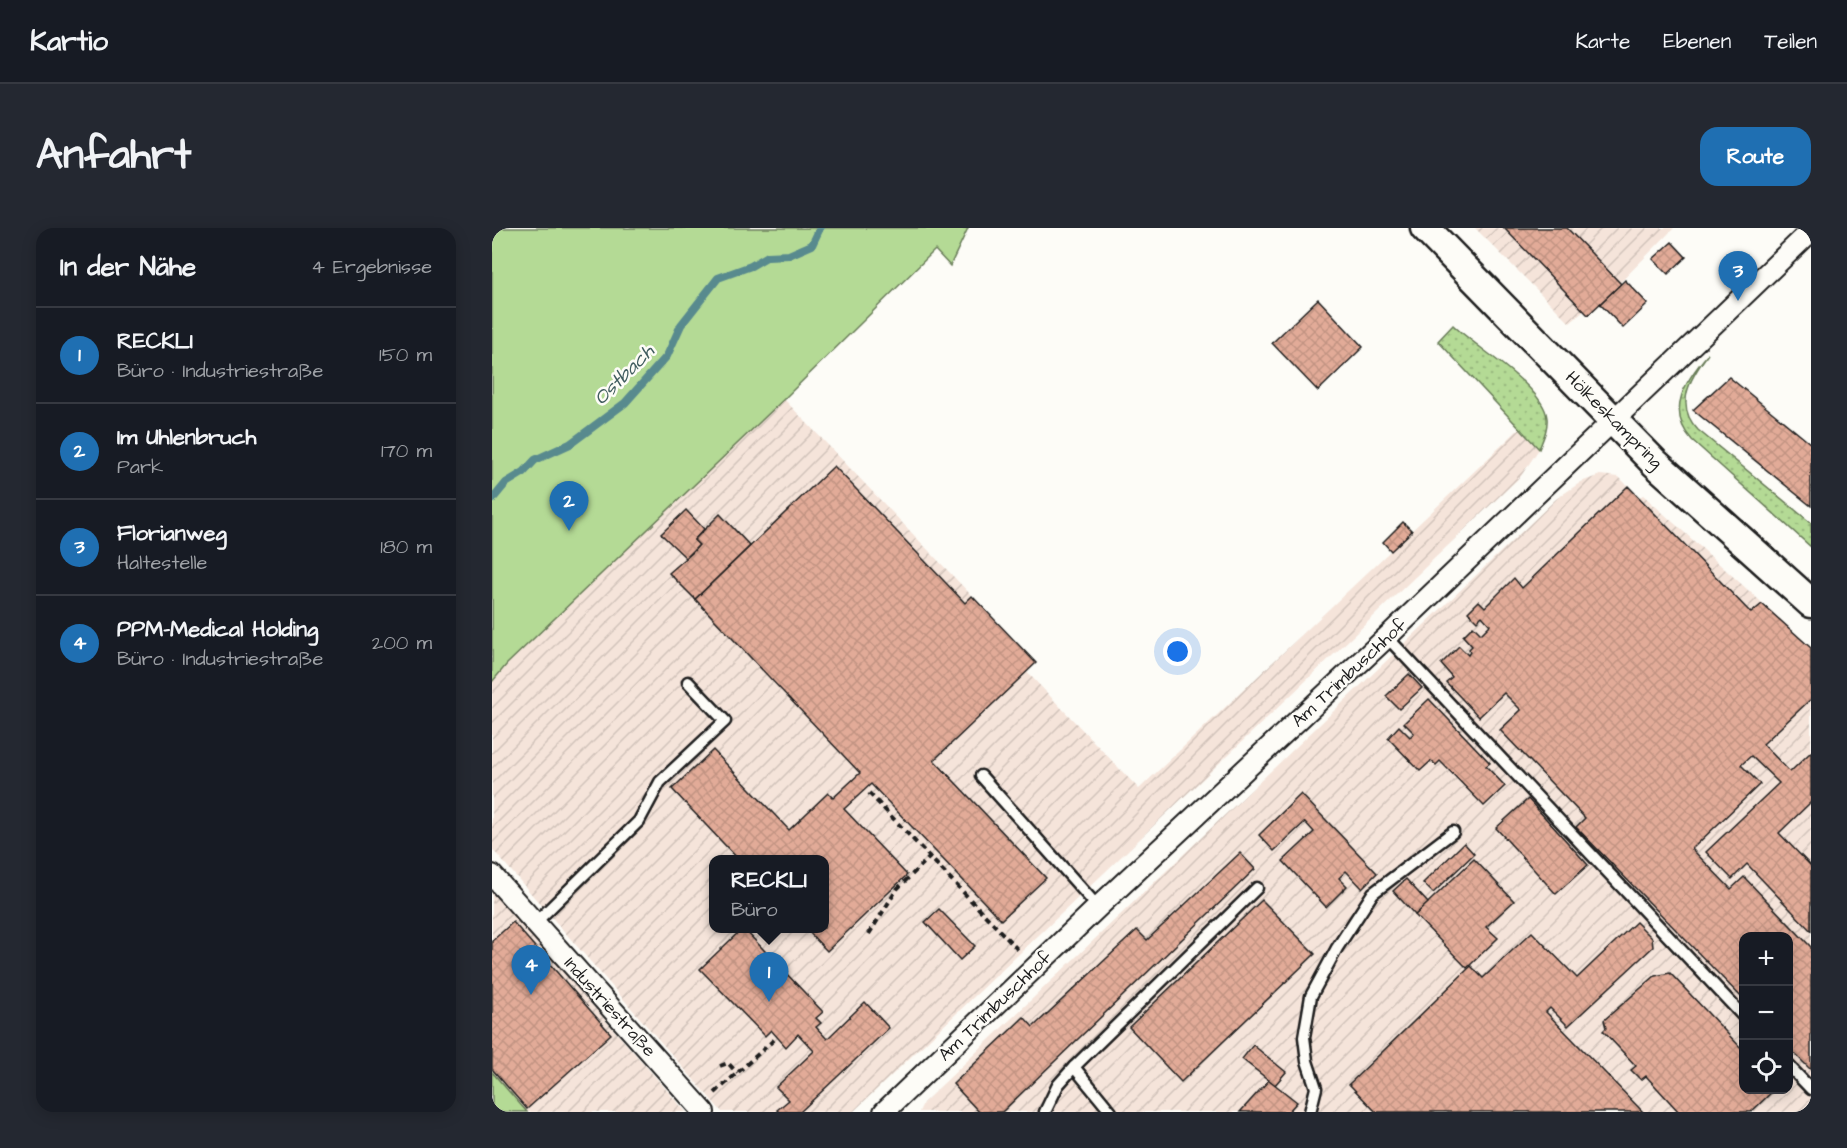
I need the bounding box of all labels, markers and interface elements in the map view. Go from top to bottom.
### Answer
text: Kartio [30,22,108,61]
text: Karte [1575,27,1630,56]
text: Ebenen [1663,27,1731,56]
text: Teilen [1764,27,1817,56]
text: Anfahrt [36,127,191,185]
button: Route [1700,127,1811,186]
text: In der Nähe [60,249,196,285]
pin: 3 [1718,251,1758,301]
text: 4 Ergebnisse [311,253,432,281]
text: RECKLI [117,326,193,357]
water label: Ostbach [587,338,661,412]
text: 1 [78,341,81,369]
text: 150 m [379,341,432,369]
text: Büro · Industriestraße [117,357,323,385]
street label: Hölkeskampring [1559,366,1668,475]
text: Im Uhlenbruch [117,422,256,453]
text: 2 [74,437,85,465]
text: 170 m [381,437,432,465]
text: Park [117,453,163,481]
pin: 2 [550,482,589,531]
text: Florianweg [117,518,227,549]
text: 3 [74,533,85,561]
text: 180 m [380,533,432,561]
text: Haltestelle [117,549,207,577]
street label: Am Trimbuschhof [1286,613,1412,733]
text: PPM-Medical Holding [117,614,318,645]
text: 4 [73,629,86,657]
text: 200 m [372,629,432,657]
your location [1163,637,1192,666]
text: Büro · Industriestraße [117,645,323,673]
popup [709,855,829,933]
text: RECKLI [731,865,807,896]
text: Büro [731,896,778,924]
map controls [1739,932,1793,1094]
button: + [1739,932,1793,986]
street label: Am Trimbuschhof [933,945,1057,1067]
pin: 4 [512,946,550,995]
street label: Industriestraße [558,952,662,1063]
pin: 1 [750,952,788,1002]
button: − [1739,986,1793,1040]
button: locate [1739,1040,1793,1094]

